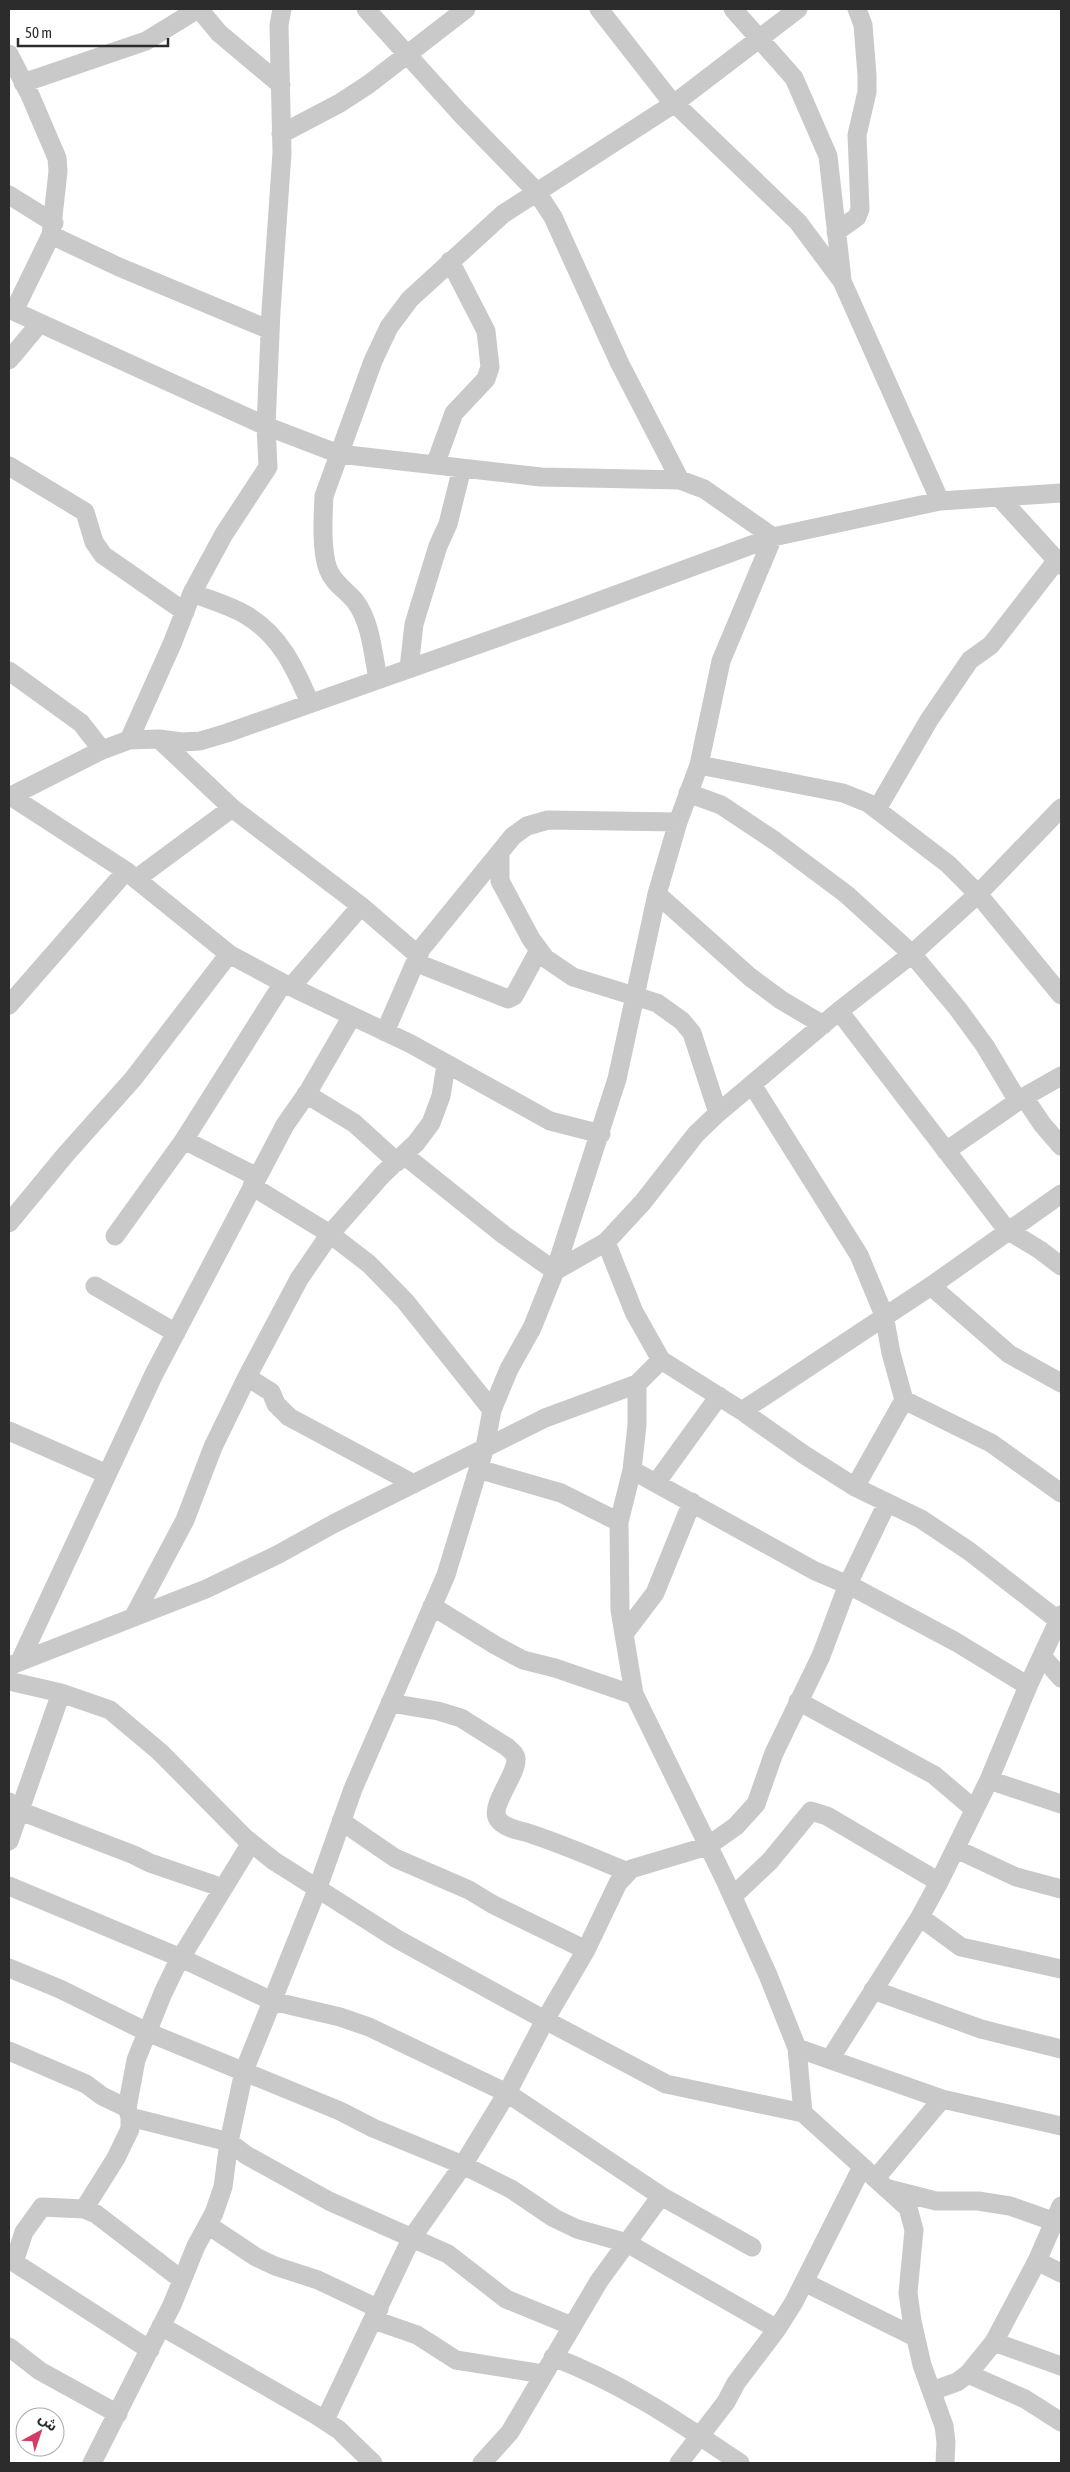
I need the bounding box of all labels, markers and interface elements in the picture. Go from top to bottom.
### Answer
scale bar [18,15,168,47]
text: 50 m [25,24,52,41]
north arrow [15,2407,65,2457]
text: ش [36,2410,61,2434]

